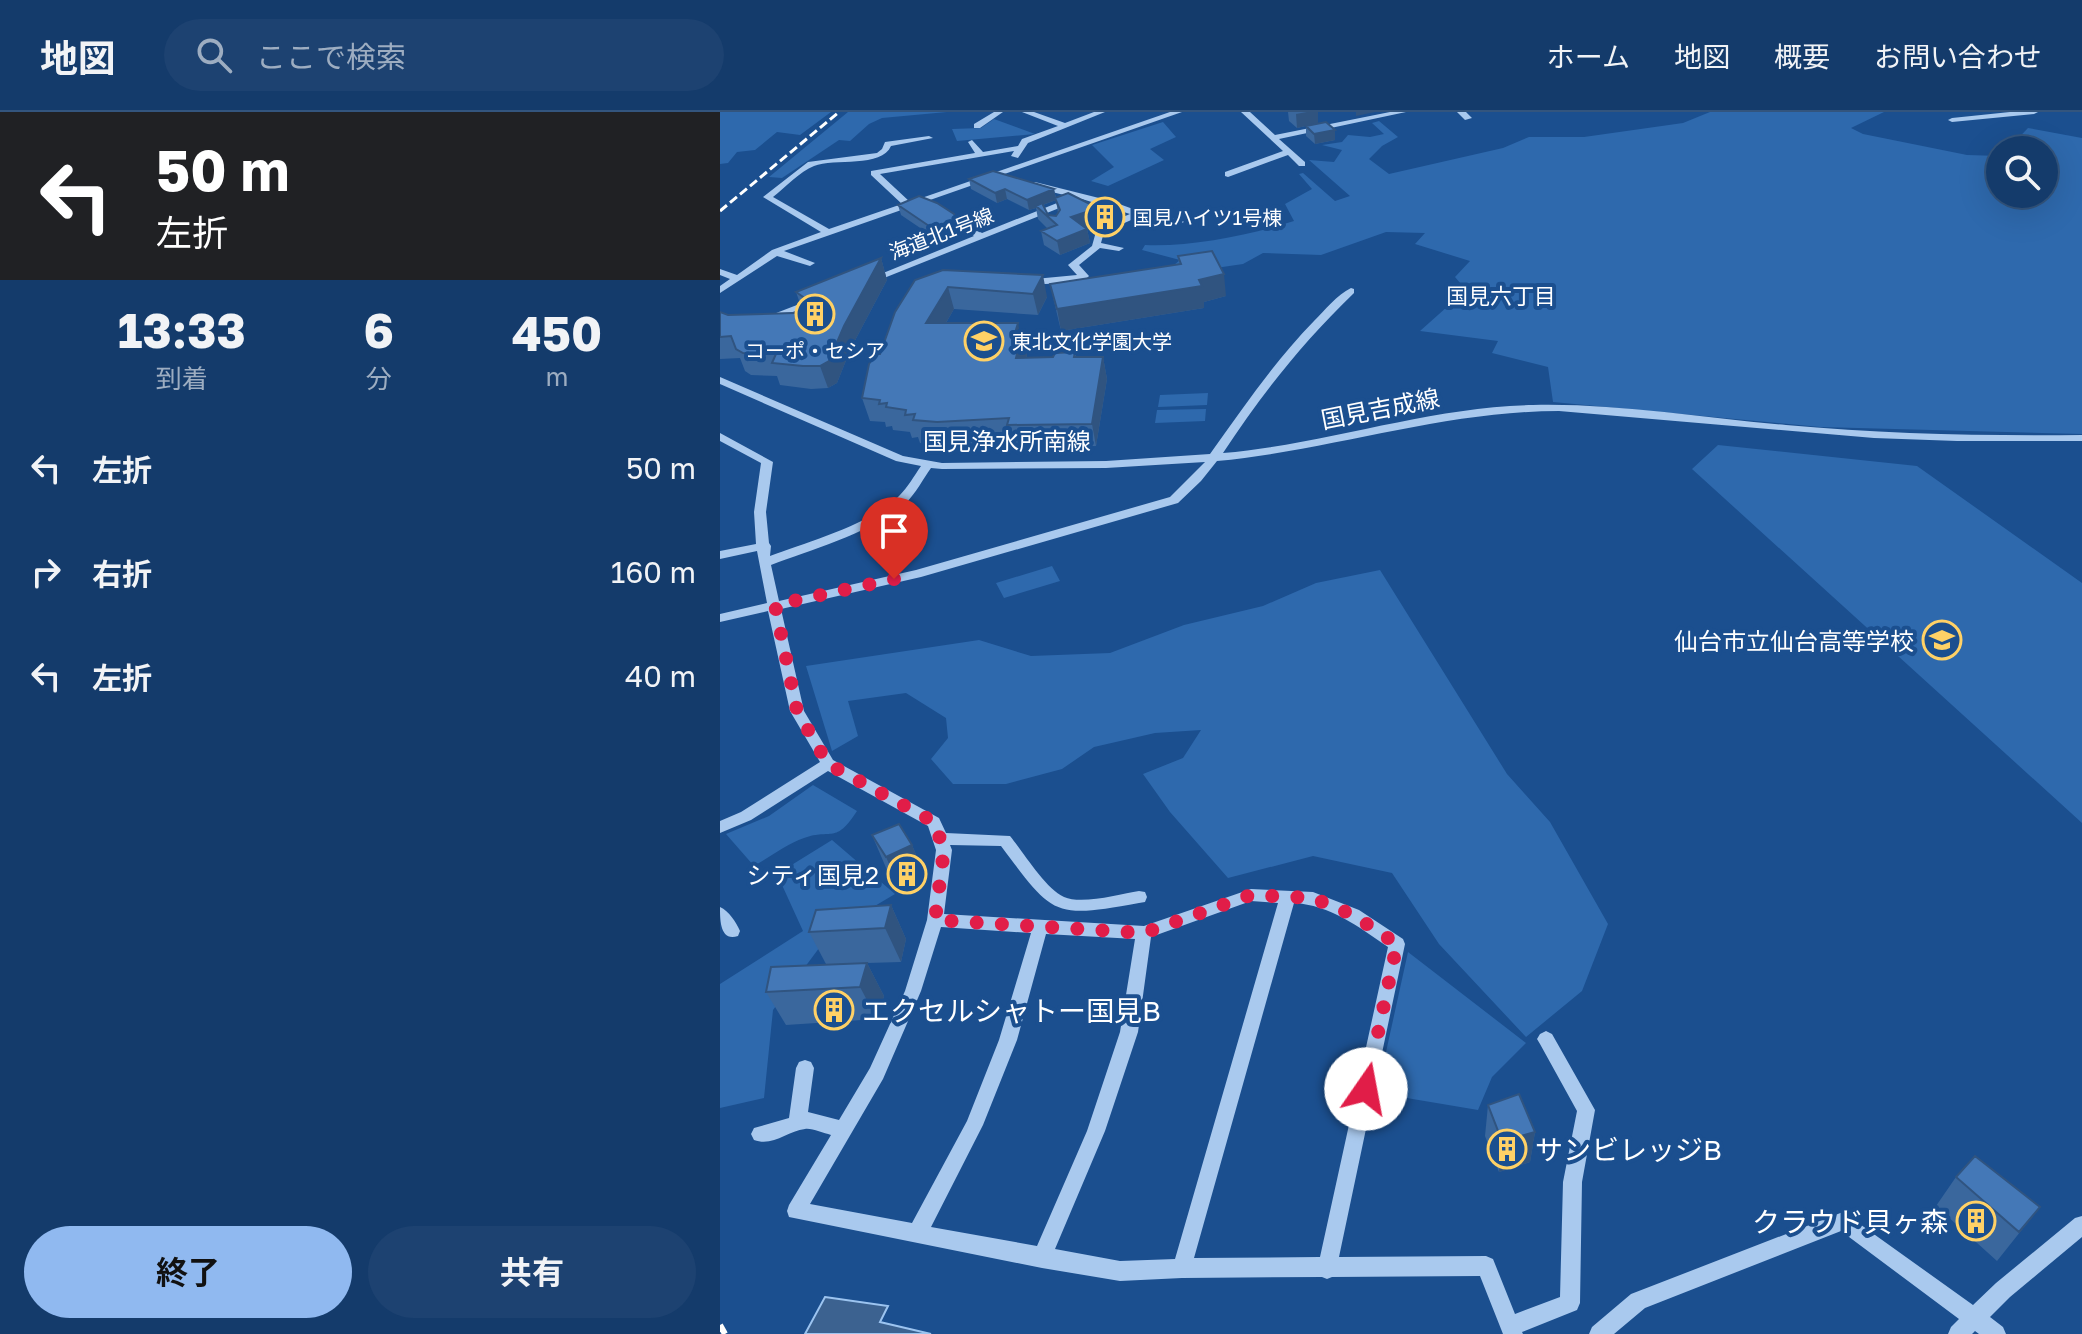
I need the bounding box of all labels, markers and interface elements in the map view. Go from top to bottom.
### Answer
search box [164,19,724,91]
icon: search [192,33,236,77]
text: 地図 [40,35,116,80]
text: ここで検索 [256,39,406,75]
text: ホーム [1547,40,1630,73]
text: 地図 [1674,40,1730,73]
text: 概要 [1774,40,1830,73]
text: お問い合わせ [1874,40,2042,73]
text: 50 m [156,136,290,203]
map controls [1986,136,2058,208]
button: search [1986,136,2058,208]
icon: left [24,144,128,248]
building icon: 国見ハイツ1号棟 [1084,196,1126,238]
street label: 海道北1号線 [885,202,997,264]
place label: 国見ハイツ1号棟 [1133,205,1282,229]
text: 左折 [156,211,228,254]
district label: 国見六丁目 [1446,282,1556,309]
building icon: コーポ・セシア [794,293,836,335]
text: 13:33 [118,301,246,359]
text: 6 [363,301,394,359]
text: 450 [512,304,602,362]
school or university icon: 東北文化学園大学 [963,320,1005,362]
place label: 東北文化学園大学 [1012,329,1172,353]
place label: コーポ・セシア [745,338,885,362]
text: m [545,361,568,392]
text: 到着 [156,363,208,394]
text: 分 [366,363,392,394]
street label: 国見吉成線 [1318,382,1442,434]
street label: 国見浄水所南線 [923,426,1091,455]
icon: left [24,446,68,490]
text: 50 m [626,450,696,486]
text: 左折 [92,452,152,488]
pin [860,497,928,579]
icon: arrive [872,509,916,553]
icon: right [24,550,68,594]
text: 160 m [611,554,696,590]
text: 右折 [92,556,152,592]
school or university icon: 仙台市立仙台高等学校 [1921,619,1963,661]
place label: 仙台市立仙台高等学校 [1674,626,1914,655]
icon: left [24,654,68,698]
text: 40 m [625,658,696,694]
text: 左折 [92,660,152,696]
building icon: シティ国見2 [886,853,928,895]
place label: シティ国見2 [747,860,879,889]
building icon: エクセルシャトー国見B [813,989,855,1031]
place label: エクセルシャトー国見B [862,994,1161,1027]
position arrow [1324,1047,1408,1131]
building icon: サンビレッジB [1486,1128,1528,1170]
place label: サンビレッジB [1535,1133,1722,1166]
building icon: クラウド貝ヶ森 [1955,1200,1997,1242]
place label: クラウド貝ヶ森 [1752,1205,1948,1238]
button: 終了 [24,1226,352,1318]
button: 共有 [368,1226,696,1318]

